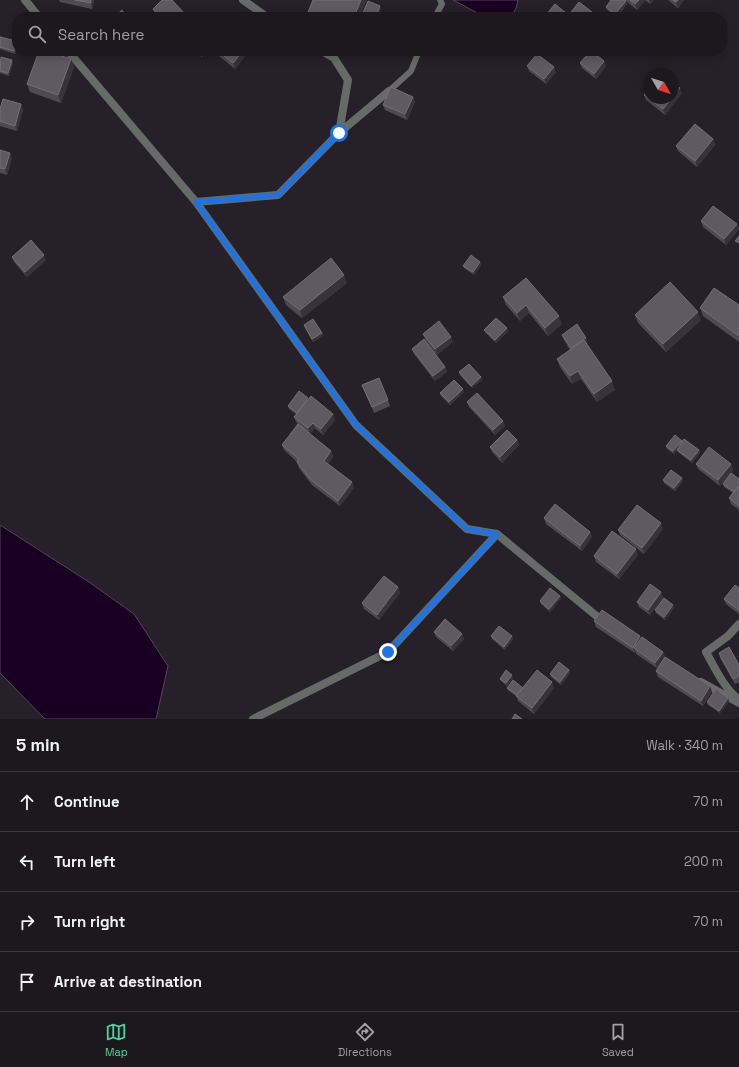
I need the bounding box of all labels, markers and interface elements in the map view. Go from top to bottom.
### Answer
search box [12,12,727,56]
icon: search [26,23,48,45]
text: Search here [58,25,144,44]
north arrow [643,68,679,104]
route start [330,124,348,142]
route end [379,643,397,661]
text: 5 min [16,734,60,756]
text: Walk · 340 m [646,737,723,754]
icon: ahead [16,791,38,813]
text: Continue [54,792,120,811]
text: 70 m [693,793,723,810]
icon: left [16,851,38,873]
text: Turn left [54,852,116,871]
text: 200 m [684,853,723,870]
icon: right [16,911,38,933]
text: Turn right [54,912,125,931]
text: 70 m [693,913,723,930]
icon: arrive [16,971,38,993]
text: Arrive at destination [54,972,202,991]
tab: Map [105,1021,128,1059]
tab: Directions [338,1021,392,1059]
tab: Saved [602,1021,634,1059]

